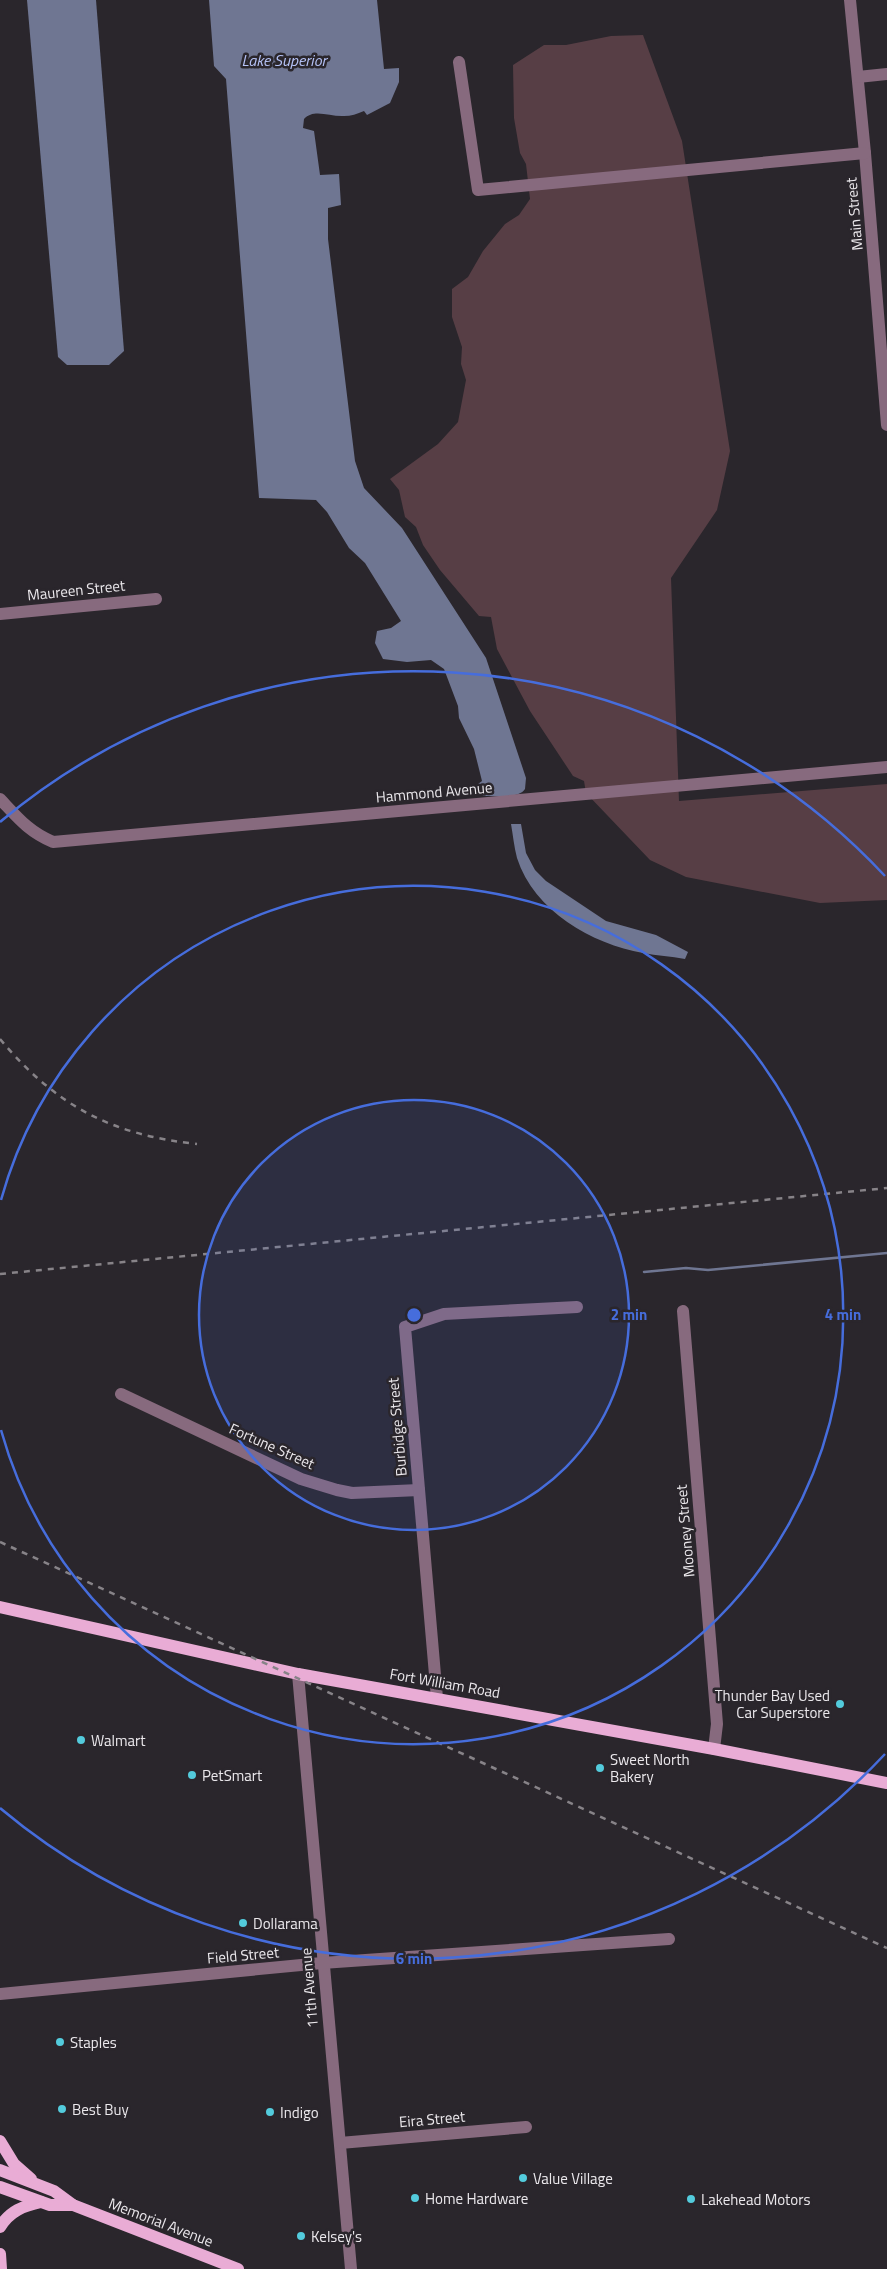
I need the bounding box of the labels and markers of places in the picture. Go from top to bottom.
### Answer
centre of rings [405,1306,423,1324]
place label: Thunder Bay Used Car Superstore [715,1684,830,1724]
marker: Thunder Bay Used Car Superstore [834,1698,846,1710]
place label: Walmart [91,1729,146,1752]
marker: Walmart [75,1734,87,1746]
place label: Sweet North Bakery [610,1748,690,1788]
marker: Sweet North Bakery [594,1762,606,1774]
place label: PetSmart [202,1764,263,1787]
marker: PetSmart [186,1769,198,1781]
place label: Dollarama [253,1912,318,1935]
marker: Dollarama [237,1917,249,1929]
place label: Staples [70,2031,117,2054]
marker: Staples [54,2036,66,2048]
place label: Best Buy [72,2098,129,2121]
place label: Indigo [280,2101,319,2124]
marker: Best Buy [56,2103,68,2115]
marker: Indigo [264,2106,276,2118]
place label: Value Village [533,2167,613,2190]
marker: Value Village [517,2172,529,2184]
place label: Home Hardware [425,2187,528,2210]
place label: Lakehead Motors [701,2188,810,2211]
marker: Home Hardware [409,2192,421,2204]
marker: Lakehead Motors [685,2193,697,2205]
place label: Kelsey's [311,2225,362,2248]
marker: Kelsey's [295,2230,307,2242]

